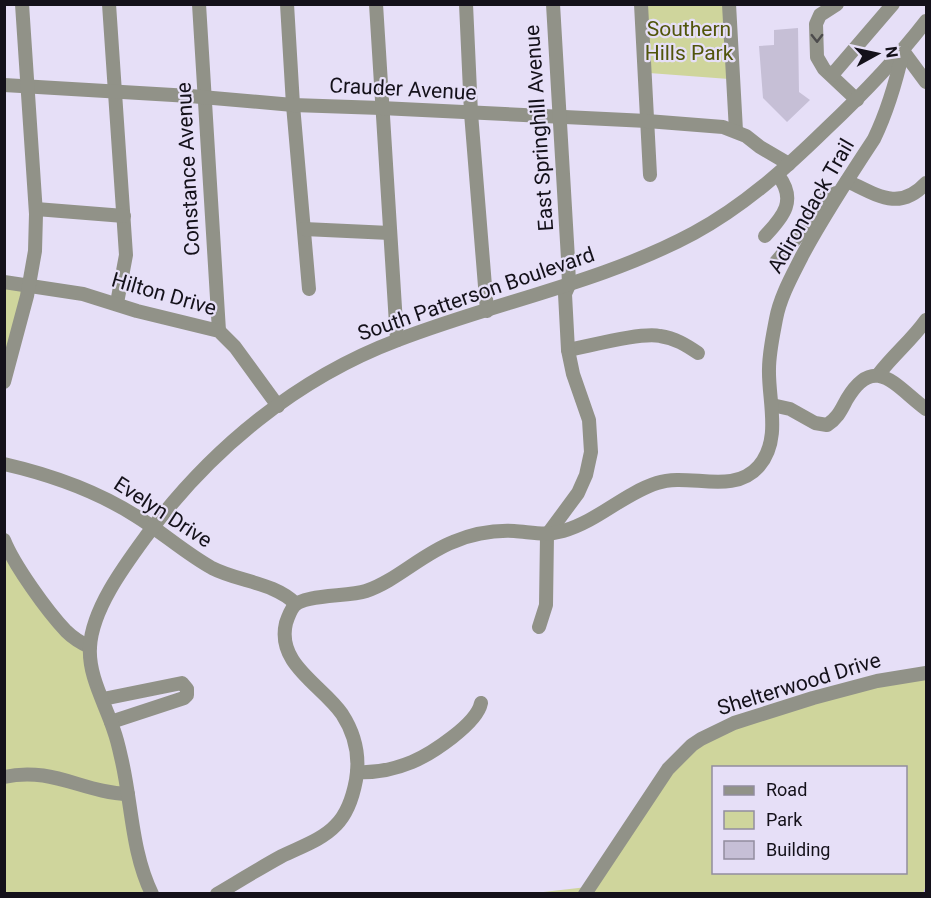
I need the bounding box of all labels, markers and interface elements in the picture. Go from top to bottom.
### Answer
park label: Southern Hills Park [645,17,734,65]
street label: East Springhill Avenue [520,24,558,232]
north arrow [847,24,907,84]
one-way arrow [810,33,823,42]
text: N [881,45,902,59]
street label: Crauder Avenue [329,73,477,105]
street label: Constance Avenue [171,81,205,257]
street label: Adirondack Trail [763,135,859,277]
street label: South Patterson Boulevard [354,242,598,346]
street label: Hilton Drive [109,268,219,320]
street label: Evelyn Drive [110,471,216,553]
street label: Shelterwood Drive [714,648,884,720]
legend [712,766,907,874]
text: Road [766,779,807,800]
text: Park [766,809,803,830]
text: Building [766,839,830,860]

